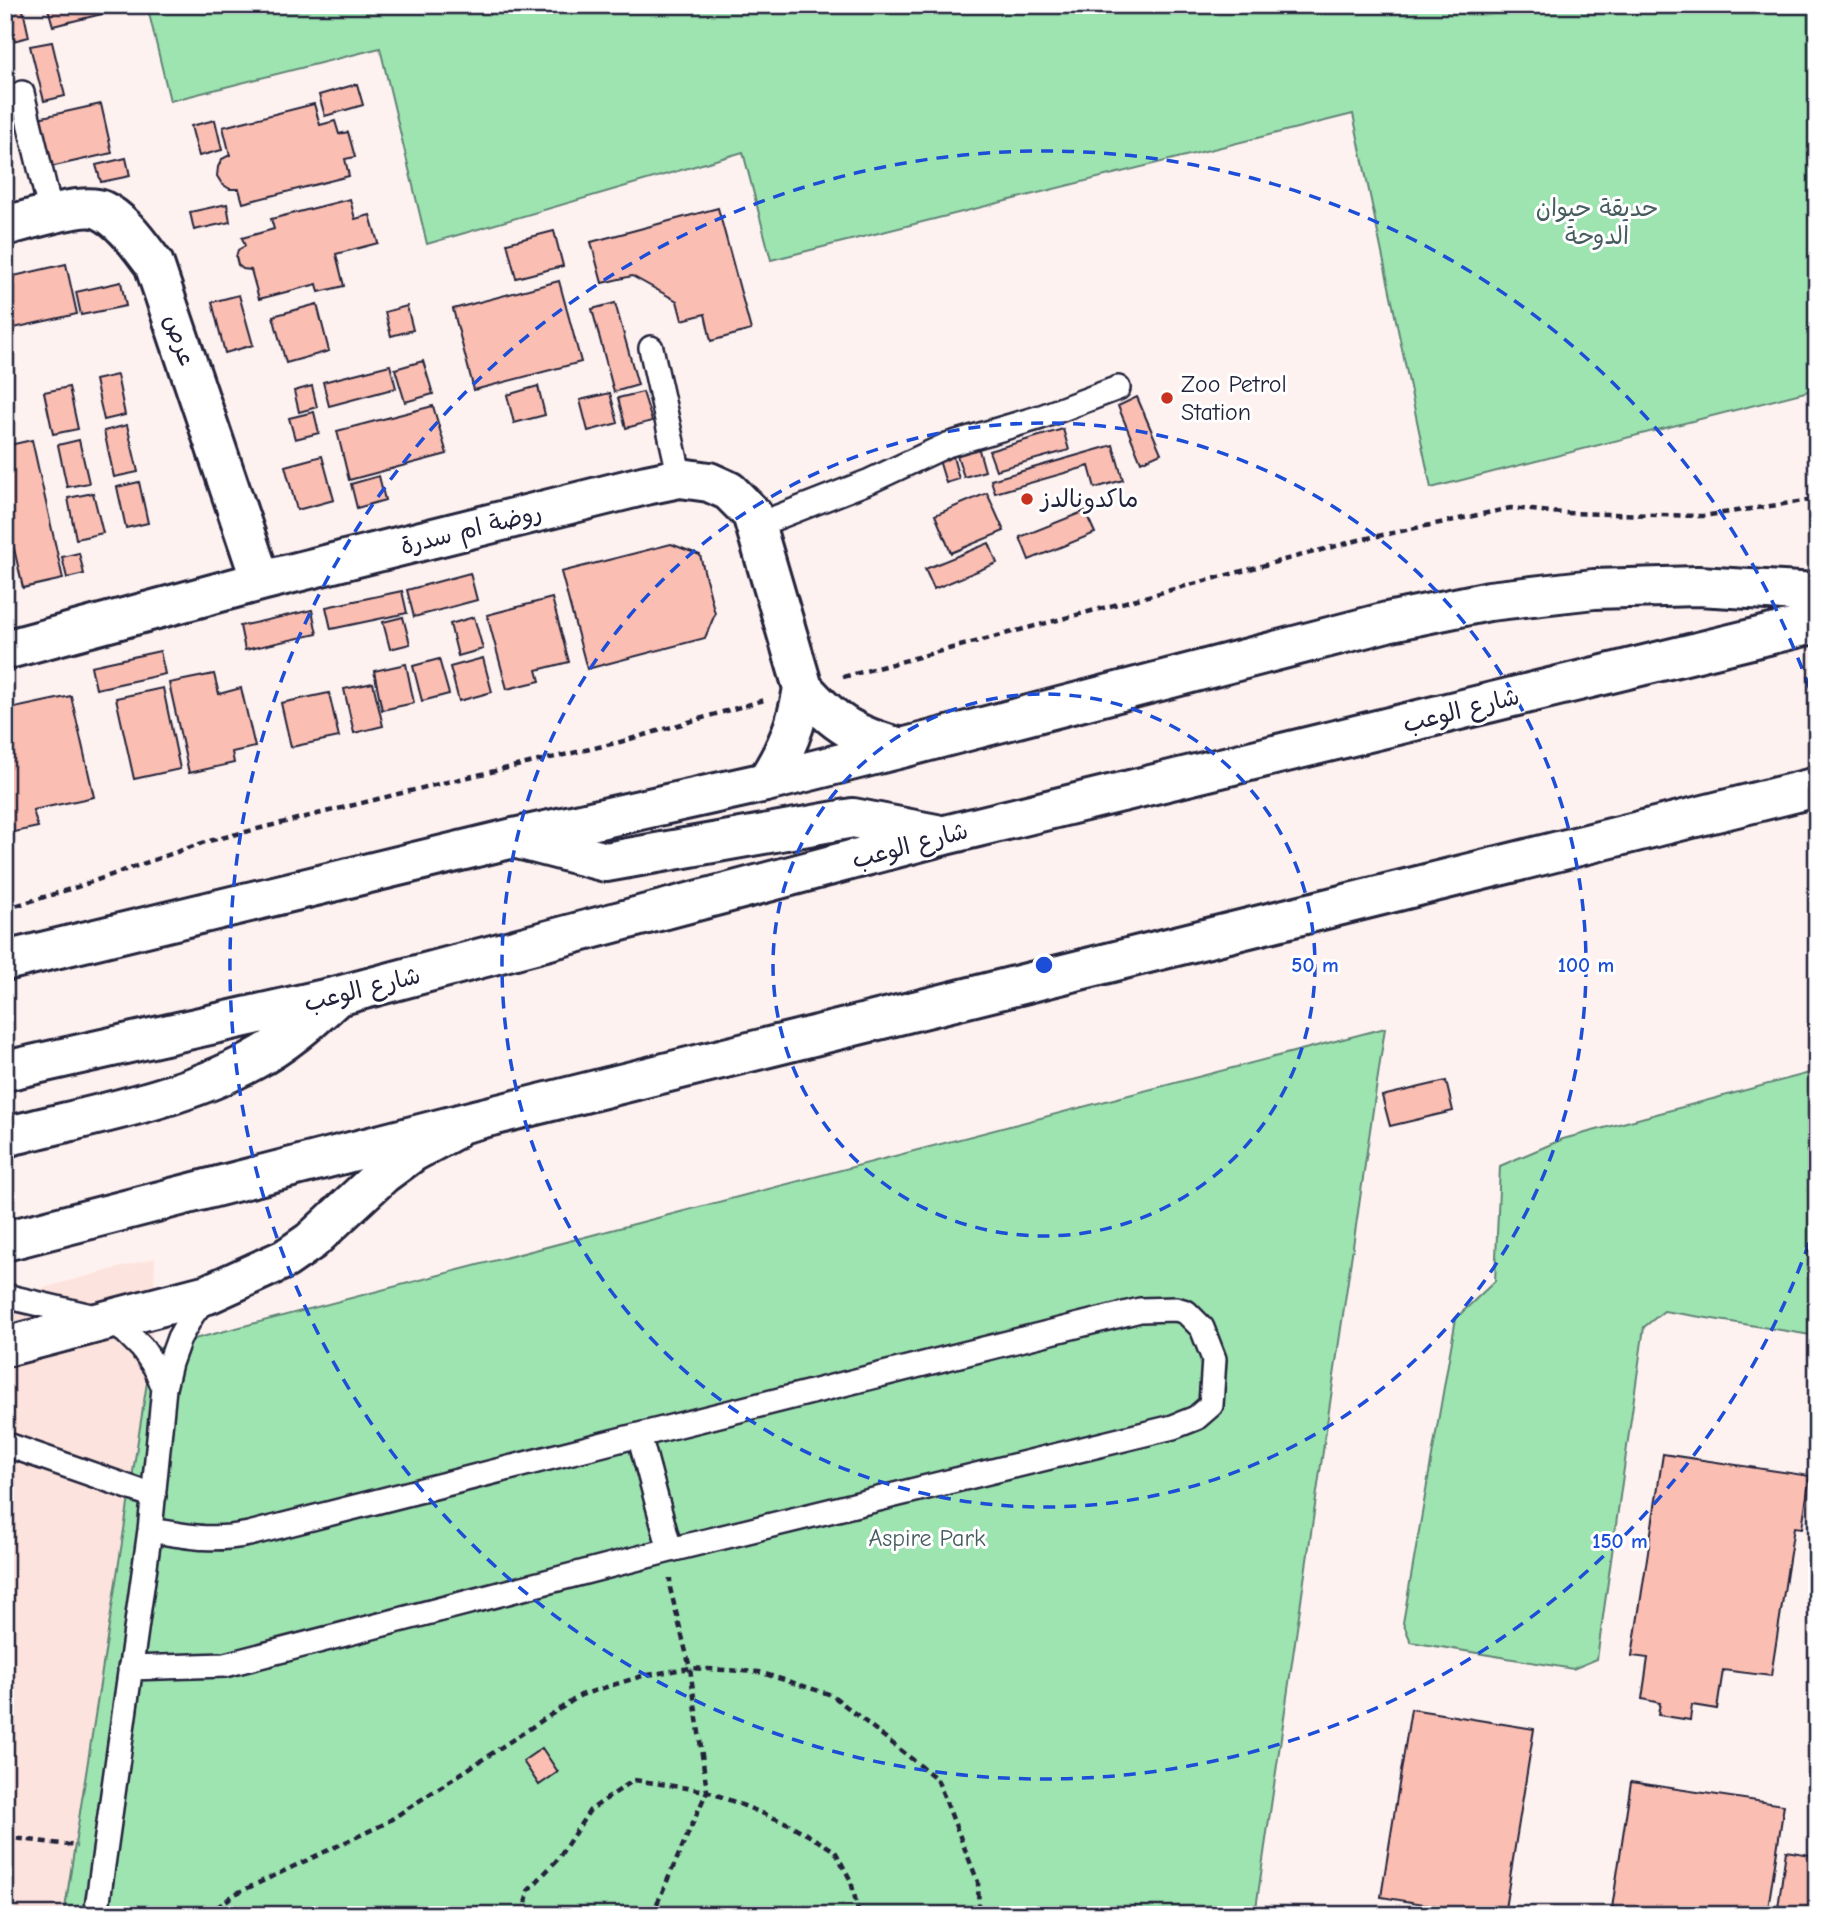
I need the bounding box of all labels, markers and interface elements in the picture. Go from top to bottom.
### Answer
park label: حديقة حيوان الدوحة [1536,194,1658,250]
street label: عرص [158,311,202,369]
place label: Zoo Petrol Station [1181,370,1287,426]
marker: Zoo Petrol Station [1159,390,1175,406]
place label: ماكدونالدز [1039,485,1138,514]
marker: ماكدونالدز [1019,491,1035,507]
street label: روضة ام سدرة [397,498,546,564]
street label: شارع الوعب [1400,682,1523,741]
street label: شارع الوعب [849,816,972,877]
centre of rings [1032,953,1056,977]
text: 50 m [1291,953,1339,977]
text: 100 m [1558,953,1614,977]
street label: شارع الوعب [301,961,424,1020]
park label: Aspire Park [868,1524,986,1552]
text: 150 m [1592,1529,1648,1553]

